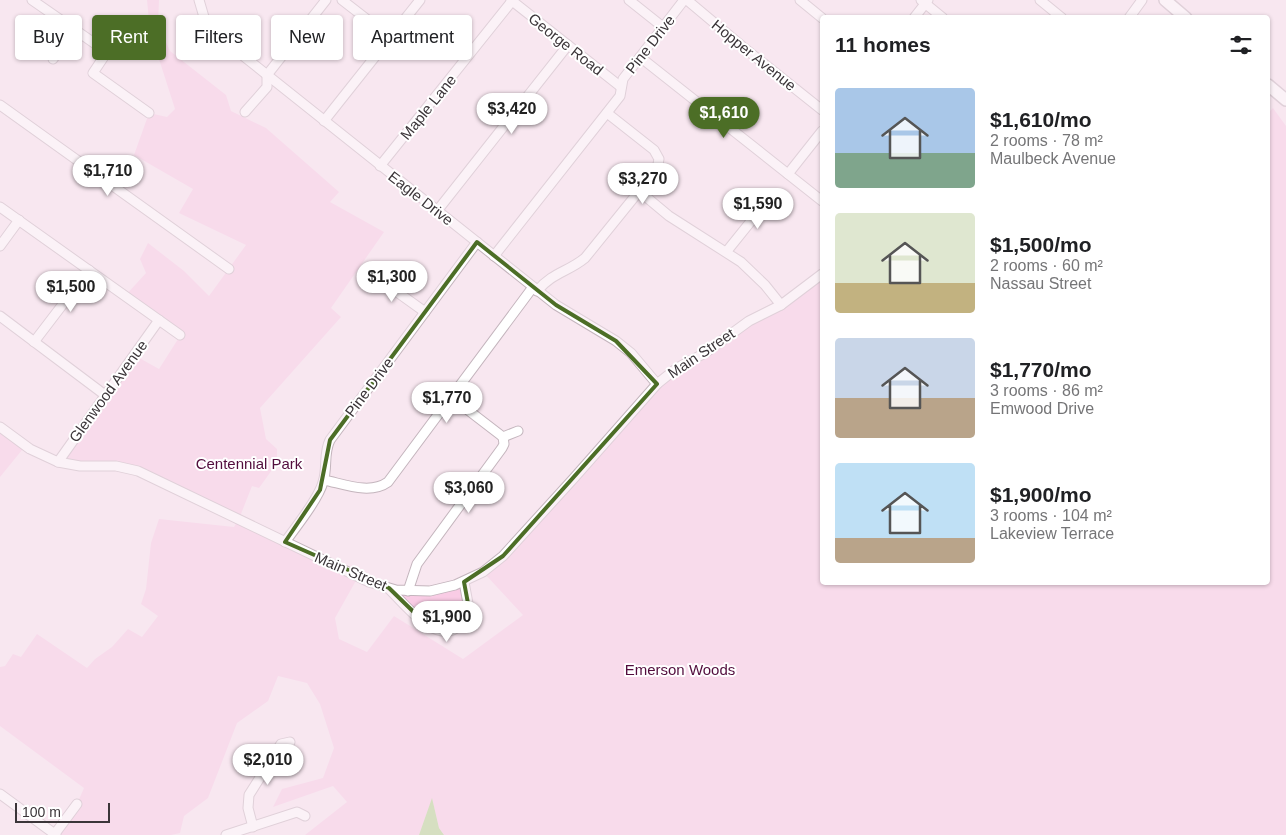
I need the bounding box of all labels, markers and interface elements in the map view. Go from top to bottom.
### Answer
street label: George Road [525,10,607,78]
street label: Pine Drive [622,12,678,76]
chip: Buy [15,15,82,60]
chip: Rent [92,15,166,60]
chip: Filters [176,15,261,60]
chip: New [271,15,343,60]
chip: Apartment [353,15,472,60]
street label: Hopper Avenue [709,16,799,94]
icon: filters [1227,31,1255,59]
text: 11 homes [835,33,931,56]
street label: Maple Lane [397,71,459,143]
pin: $3,420 [471,92,553,135]
pin: $1,610 [683,96,765,139]
text: $3,420 [488,100,536,117]
text: $1,610 [700,104,748,121]
icon: home [875,108,935,168]
text: $1,610/mo [990,108,1092,131]
text: 2 rooms · 78 m² [990,132,1103,149]
text: Maulbeck Avenue [990,150,1116,167]
pin: $1,710 [67,154,149,197]
text: $1,710 [84,162,132,179]
pin: $3,270 [602,162,684,205]
street label: Eagle Drive [385,167,457,229]
text: $3,270 [619,170,667,187]
pin: $1,590 [717,188,799,230]
text: $1,590 [734,195,782,212]
icon: home [875,233,935,293]
text: $1,500/mo [990,233,1092,256]
text: 2 rooms · 60 m² [990,257,1103,274]
pin: $1,300 [351,260,433,303]
text: $1,300 [368,268,416,285]
pin: $1,500 [30,270,112,313]
text: Nassau Street [990,275,1091,292]
text: $1,500 [47,278,95,295]
street label: Main Street [664,324,738,381]
street label: Glenwood Avenue [65,337,151,445]
street label: Pine Drive [341,354,397,420]
icon: home [875,358,935,418]
text: $1,770/mo [990,358,1092,381]
pin: $1,770 [406,382,488,424]
text: 3 rooms · 86 m² [990,382,1103,399]
text: $1,770 [423,389,471,406]
text: Emwood Drive [990,400,1094,417]
park label: Centennial Park [196,455,303,472]
pin: $3,060 [428,472,510,514]
text: $3,060 [445,479,493,496]
icon: home [875,483,935,543]
text: $1,900/mo [990,483,1092,506]
text: 3 rooms · 104 m² [990,507,1112,524]
text: Lakeview Terrace [990,525,1114,542]
street label: Main Street [312,548,390,594]
pin: $1,900 [406,600,488,643]
text: $1,900 [423,608,471,625]
park label: Emerson Woods [625,661,735,678]
pin: $2,010 [227,744,309,786]
text: $2,010 [244,751,292,768]
scale bar [15,800,110,823]
text: 100 m [22,804,61,820]

